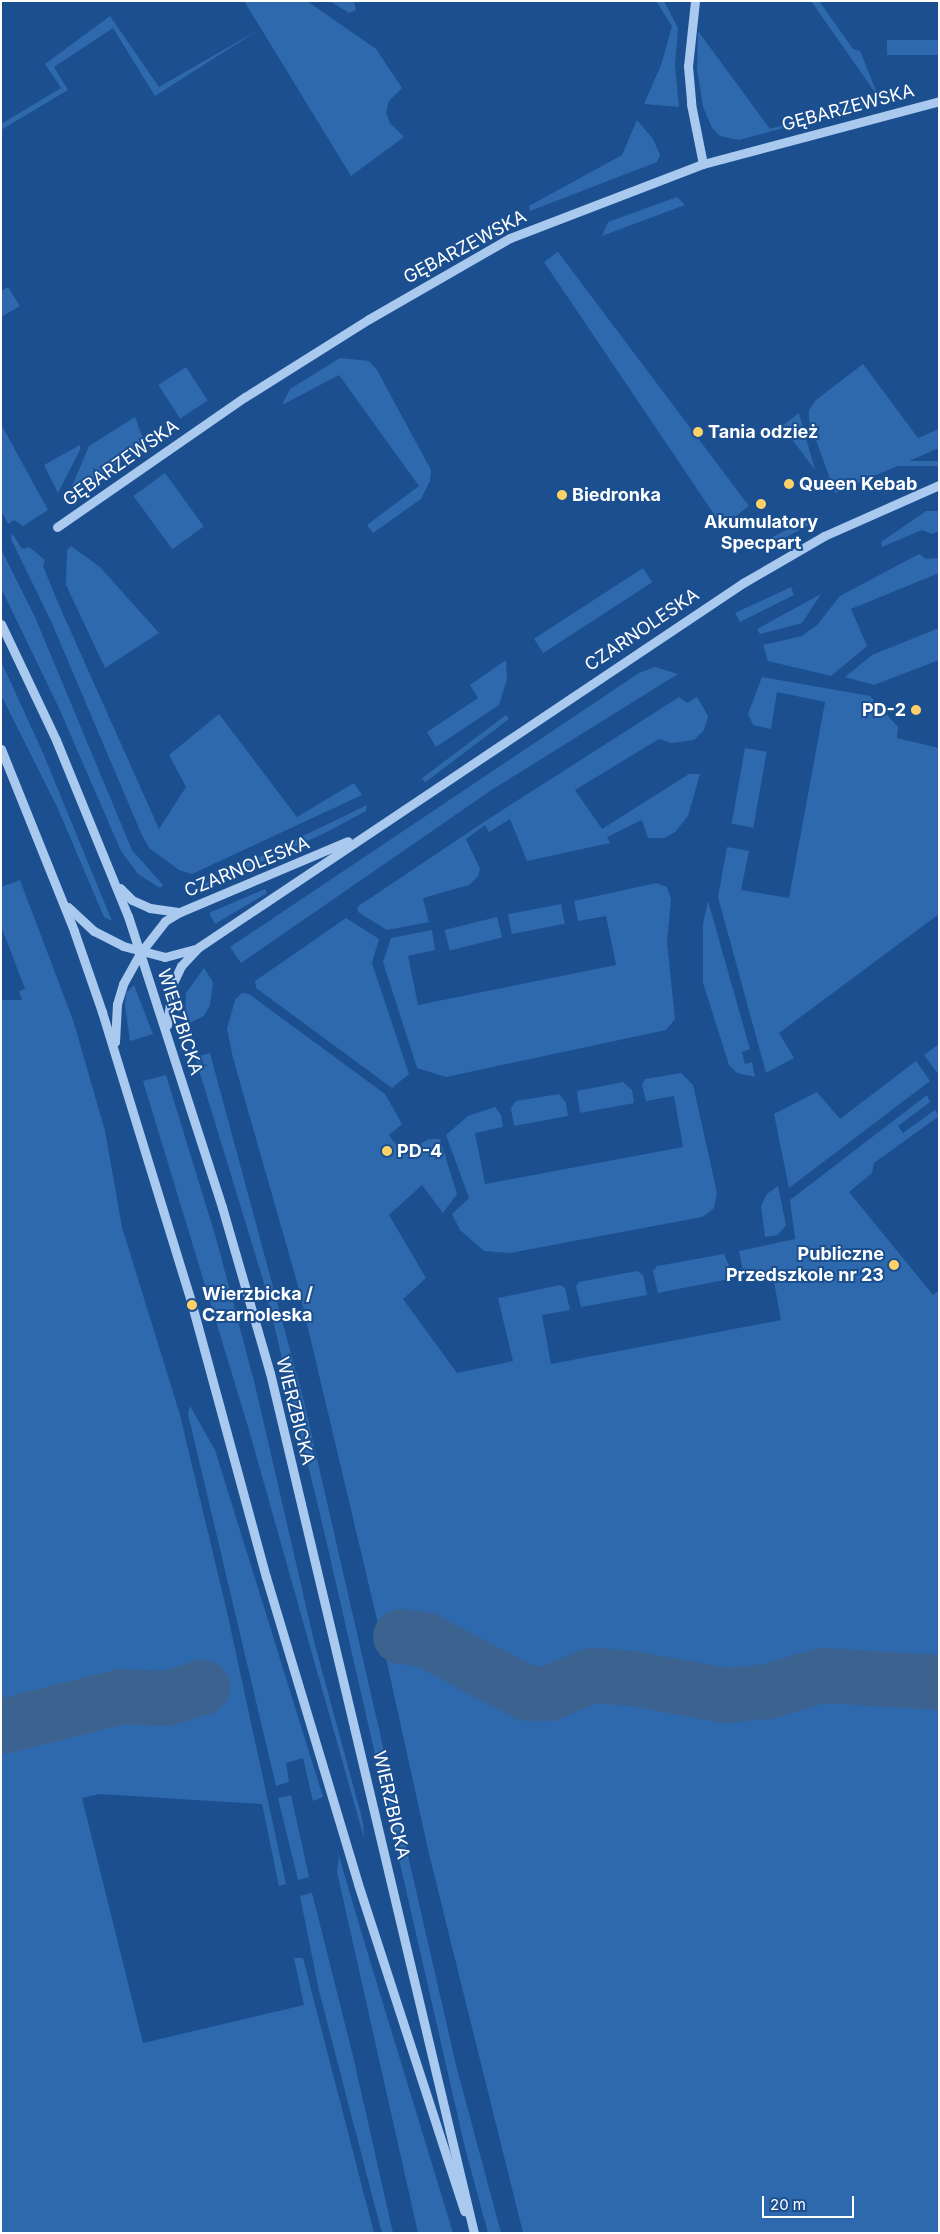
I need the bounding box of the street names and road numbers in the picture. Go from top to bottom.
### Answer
street label: GĘBARZEWSKA [780,80,916,136]
street label: GĘBARZEWSKA [400,206,530,288]
street label: GĘBARZEWSKA [59,415,183,511]
street label: CZARNOLESKA [581,584,703,676]
street label: CZARNOLESKA [181,832,313,902]
street label: WIERZBICKA [153,966,207,1078]
street label: WIERZBICKA [271,1355,319,1467]
street label: WIERZBICKA [368,1749,414,1861]

